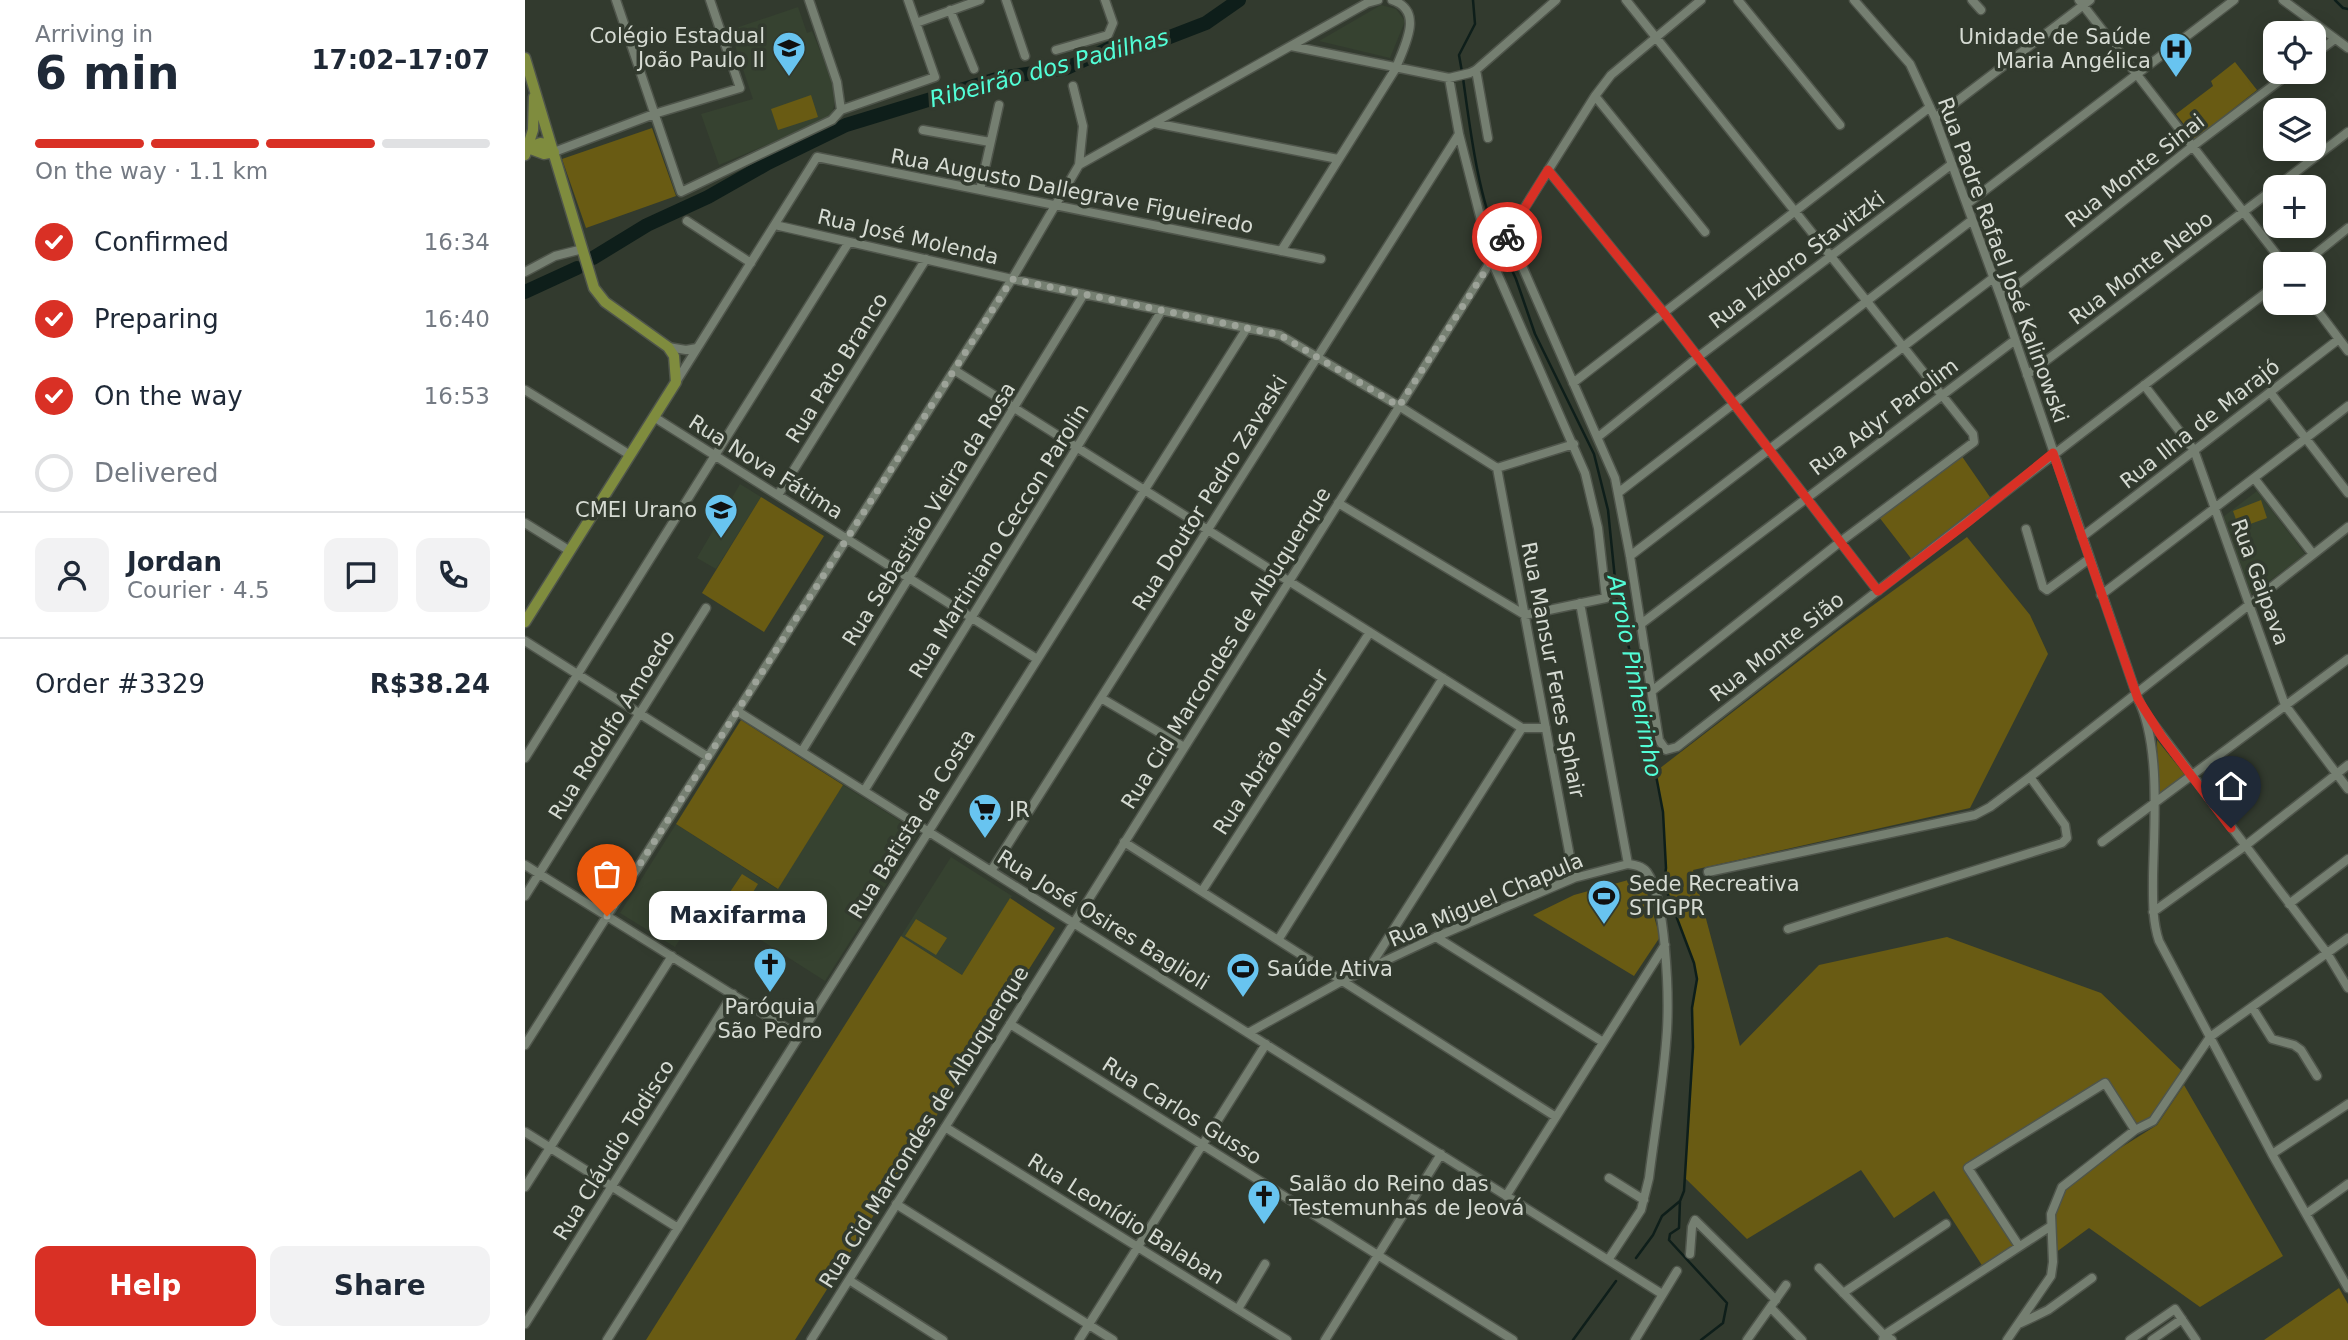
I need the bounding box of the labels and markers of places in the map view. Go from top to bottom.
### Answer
place label: Colégio Estadual João Paulo II [589,24,765,72]
place label: Unidade de Saúde Maria Angélica [1959,25,2151,73]
school or university icon: Colégio Estadual João Paulo II [770,29,808,78]
hospital icon: Unidade de Saúde Maria Angélica [2157,30,2195,79]
school or university icon: CMEI Urano [702,491,740,540]
place label: CMEI Urano [575,498,697,522]
pin [2201,756,2261,828]
supermarket icon: JR [966,791,1004,840]
place label: JR [1007,798,1030,822]
pin [577,844,637,916]
place label: Sede Recreativa STIGPR [1629,872,1800,920]
sports icon: Sede Recreativa STIGPR [1585,877,1623,926]
callout: Maxifarma [649,892,827,940]
church icon: Paróquia São Pedro [751,945,789,994]
sports icon: Saúde Ativa [1224,950,1262,999]
place label: Saúde Ativa [1267,957,1393,981]
place label: Paróquia São Pedro [718,995,822,1043]
place label: Salão do Reino das Testemunhas de Jeová [1288,1172,1524,1220]
church icon: Salão do Reino das Testemunhas de Jeová [1245,1177,1283,1226]

